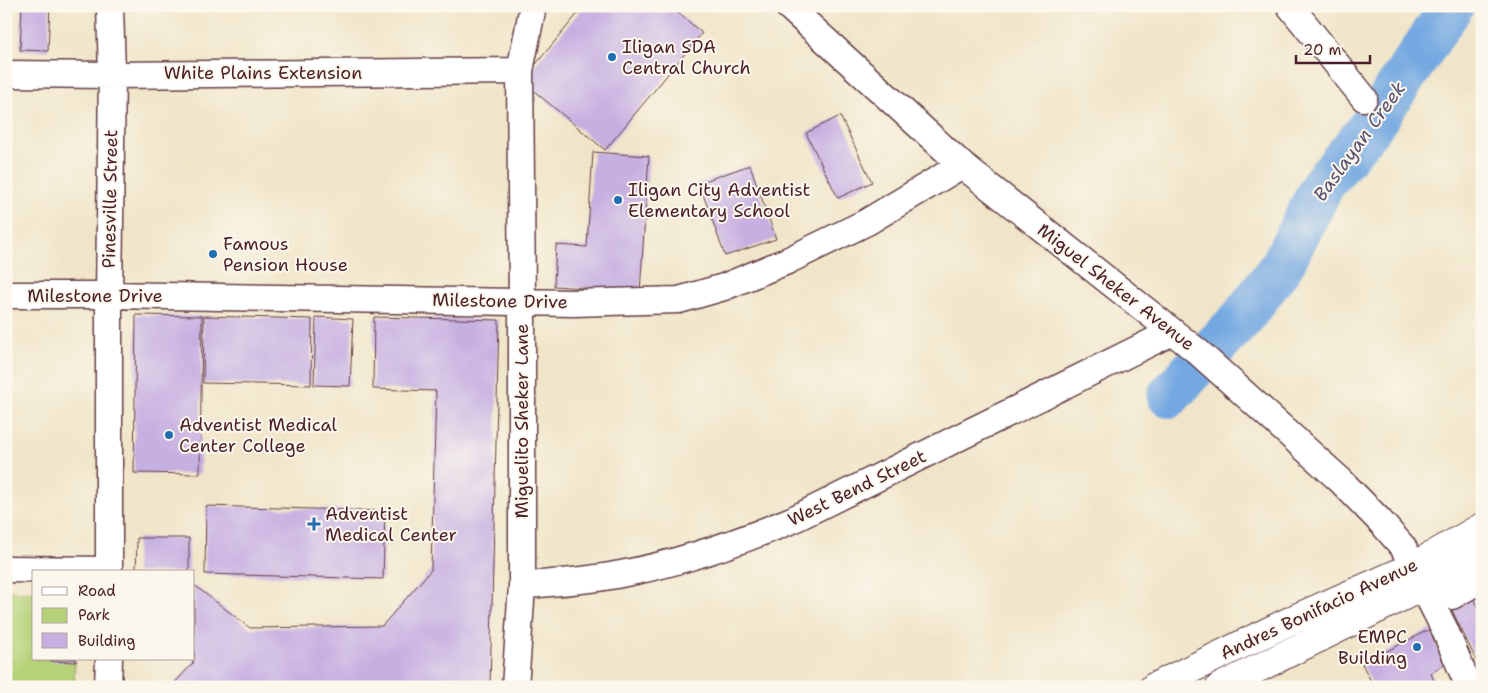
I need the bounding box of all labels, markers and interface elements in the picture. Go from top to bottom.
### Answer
scale bar [1296,32,1369,64]
place label: Iligan SDA Central Church [622,35,751,80]
text: 20 m [1303,40,1342,60]
marker: Iligan SDA Central Church [606,51,618,63]
street label: White Plains Extension [164,61,362,85]
water label: Baslayan Creek [1307,76,1411,206]
street label: Pinesville Street [97,129,123,269]
place label: Iligan City Adventist Elementary School [628,178,811,223]
marker: Iligan City Adventist Elementary School [612,194,624,206]
street label: Miguel Sheker Avenue [1032,218,1200,356]
place label: Famous Pension House [223,232,348,277]
marker: Famous Pension House [207,248,219,260]
street label: Milestone Drive [27,284,163,308]
street label: Milestone Drive [432,288,568,314]
street label: Miguelito Sheker Lane [510,324,534,518]
place label: Adventist Medical Center College [179,413,338,458]
marker: Adventist Medical Center College [163,429,175,441]
street label: West Bend Street [784,444,930,532]
place label: Adventist Medical Center [325,502,457,547]
marker: Adventist Medical Center [307,517,321,531]
street label: Andres Bonifacio Avenue [1216,553,1422,665]
legend [32,570,195,660]
text: Road [78,581,116,601]
text: Park [78,605,110,625]
place label: EMPC Building [1338,625,1407,670]
text: Building [78,631,135,651]
marker: EMPC Building [1411,641,1423,653]

